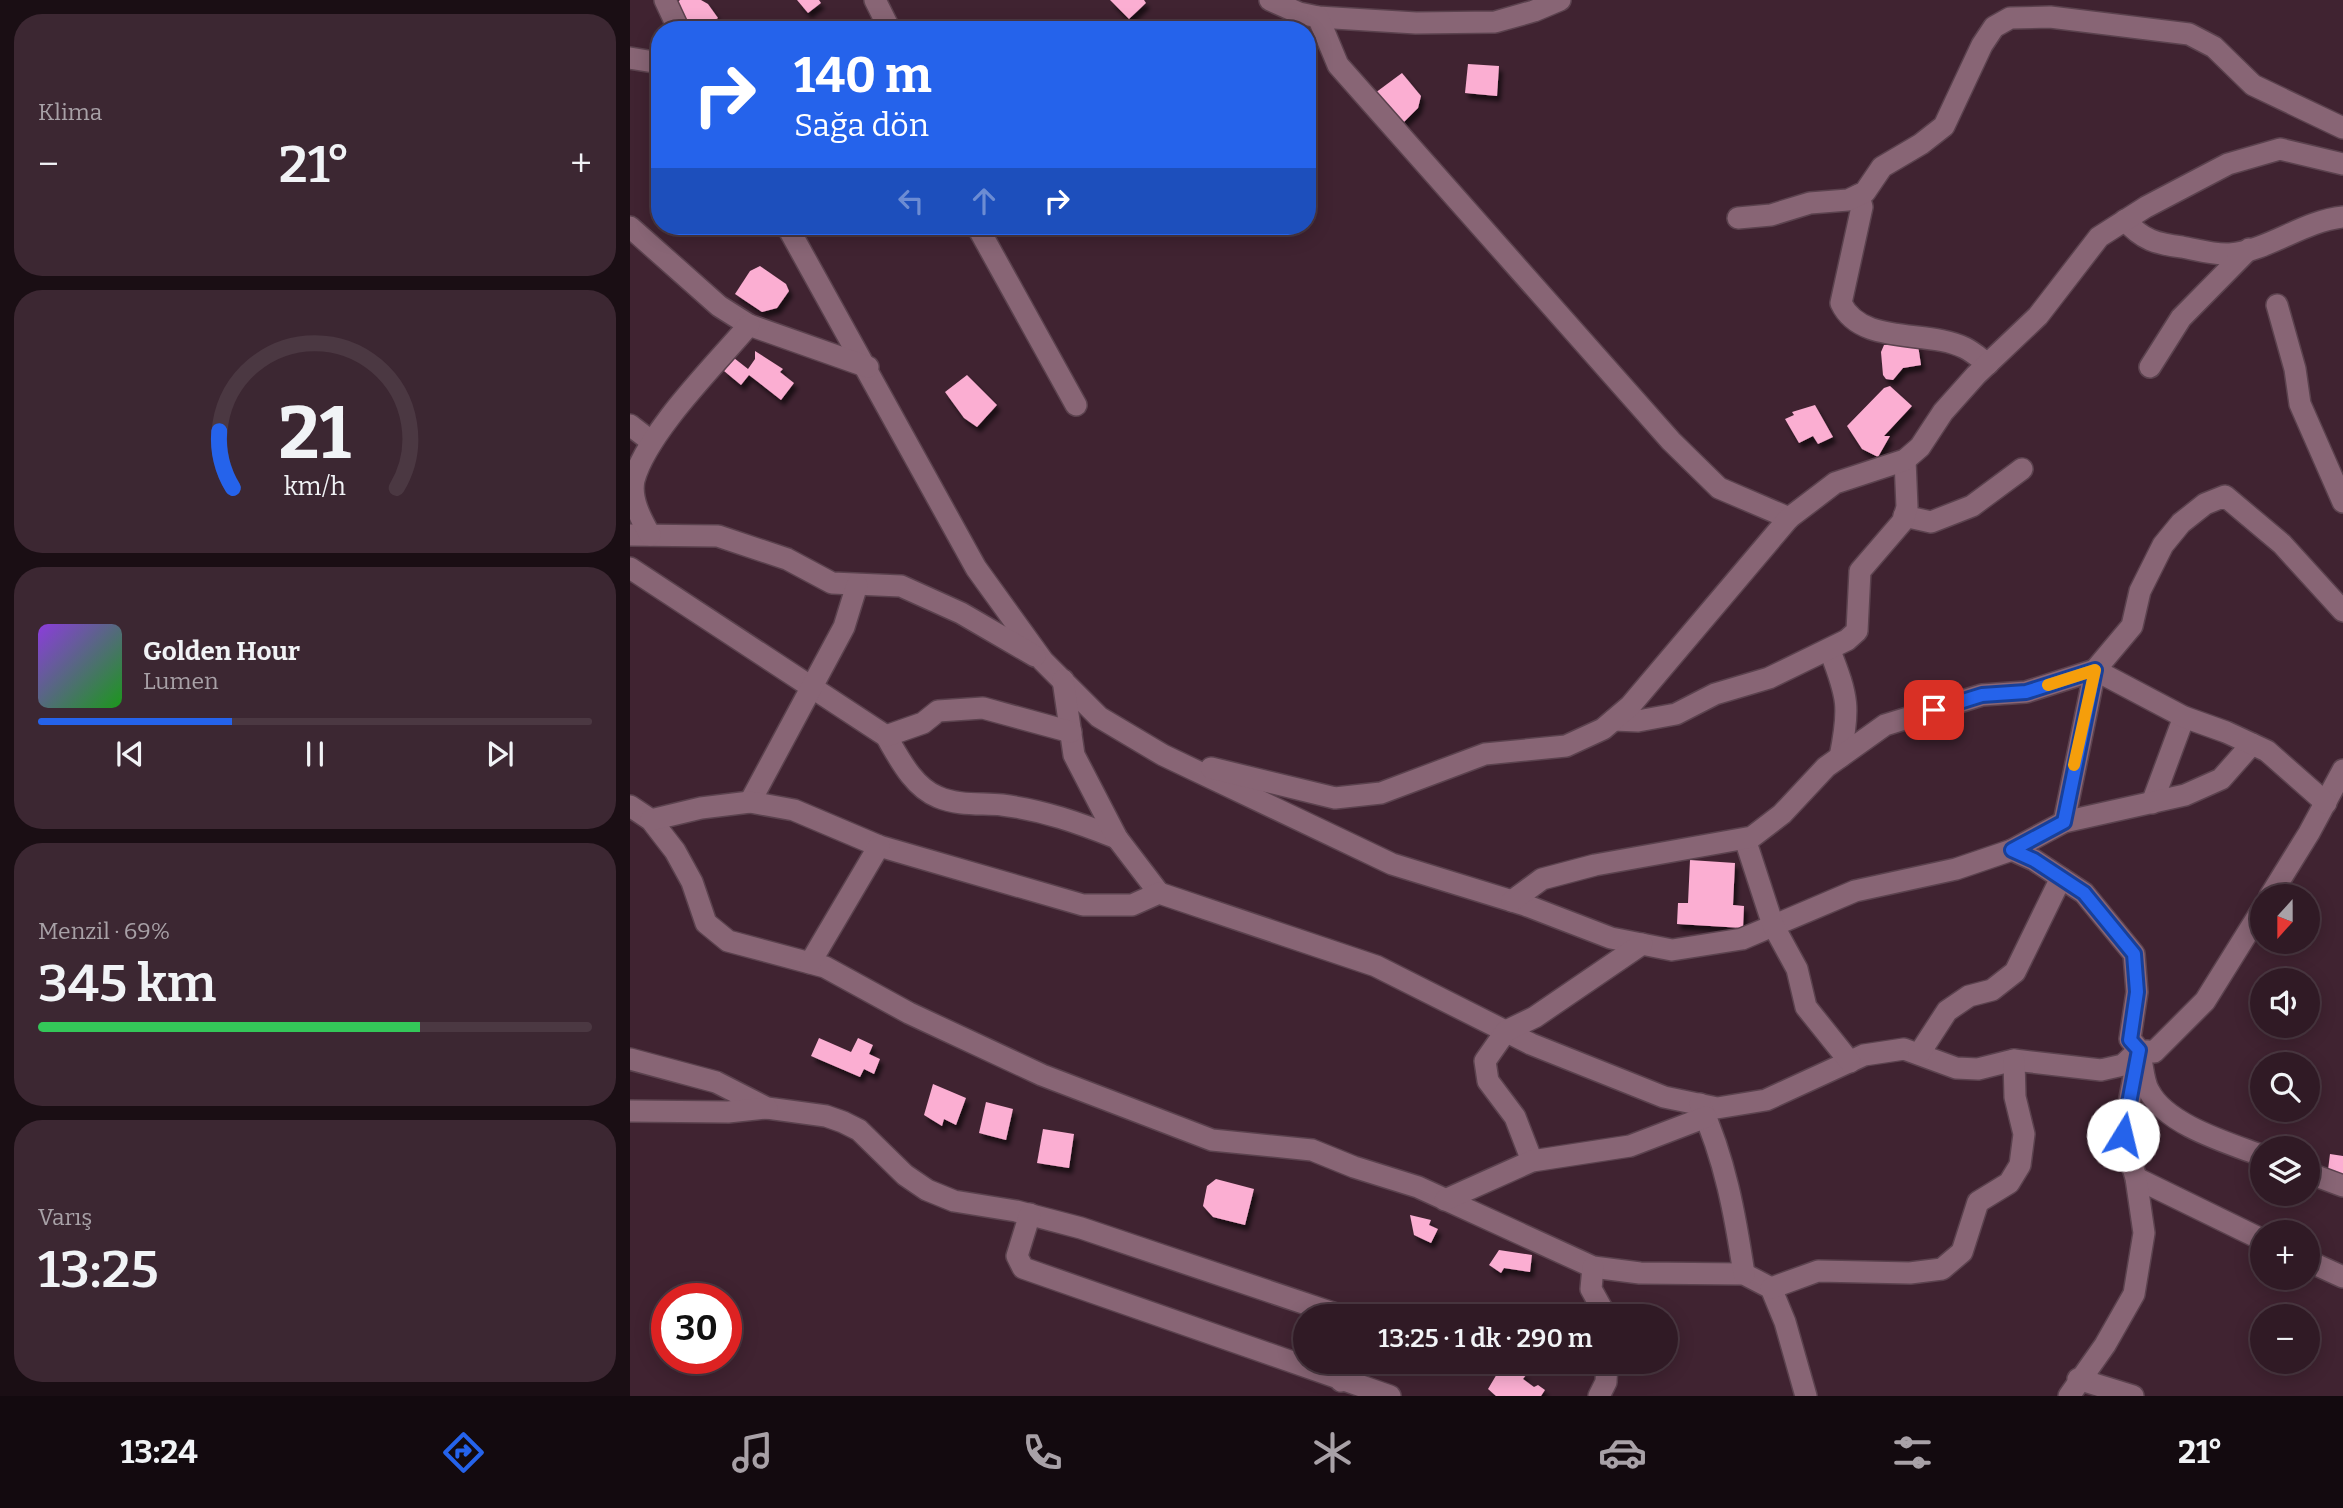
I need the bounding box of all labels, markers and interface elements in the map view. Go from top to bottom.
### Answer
text: 140 m [794,46,932,105]
icon: right [679,49,770,140]
text: Klima [38,98,102,126]
text: Sağa dön [794,106,929,144]
text: 21° [279,133,350,196]
text: − [38,141,59,187]
text: + [570,141,592,187]
icon: left [892,182,930,220]
icon: ahead [965,182,1003,220]
icon: right [1038,182,1076,220]
text: 21 [279,390,352,477]
text: km/h [284,471,346,501]
text: Golden Hour [143,636,300,667]
text: Lumen [143,667,219,695]
pin [1904,680,1964,740]
icon: arrive [1915,691,1953,729]
icon: previous [111,735,149,773]
icon: pause [296,735,334,773]
icon: next [481,735,519,773]
north arrow [2250,884,2320,954]
map controls [2250,884,2320,1374]
text: Menzil · 69% [38,917,170,945]
text: 345 km [38,952,216,1015]
button: sound [2250,968,2320,1038]
button: search [2250,1052,2320,1122]
position arrow [2086,1098,2160,1172]
button: layers [2250,1136,2320,1206]
text: Varış [38,1203,93,1231]
button: + [2250,1220,2320,1290]
text: 13:25 [38,1238,159,1301]
speed limit sign: 30 [651,1283,742,1374]
button: − [2250,1304,2320,1374]
text: 13:25 · 1 dk · 290 m [1378,1323,1593,1354]
icon: directions [439,1428,488,1477]
icon: music [728,1428,777,1477]
icon: phone [1018,1428,1067,1477]
icon: climate [1308,1428,1357,1477]
icon: car [1598,1428,1647,1477]
icon: filters [1888,1428,1937,1477]
text: 13:24 [120,1433,198,1471]
text: 21° [2178,1433,2223,1471]

